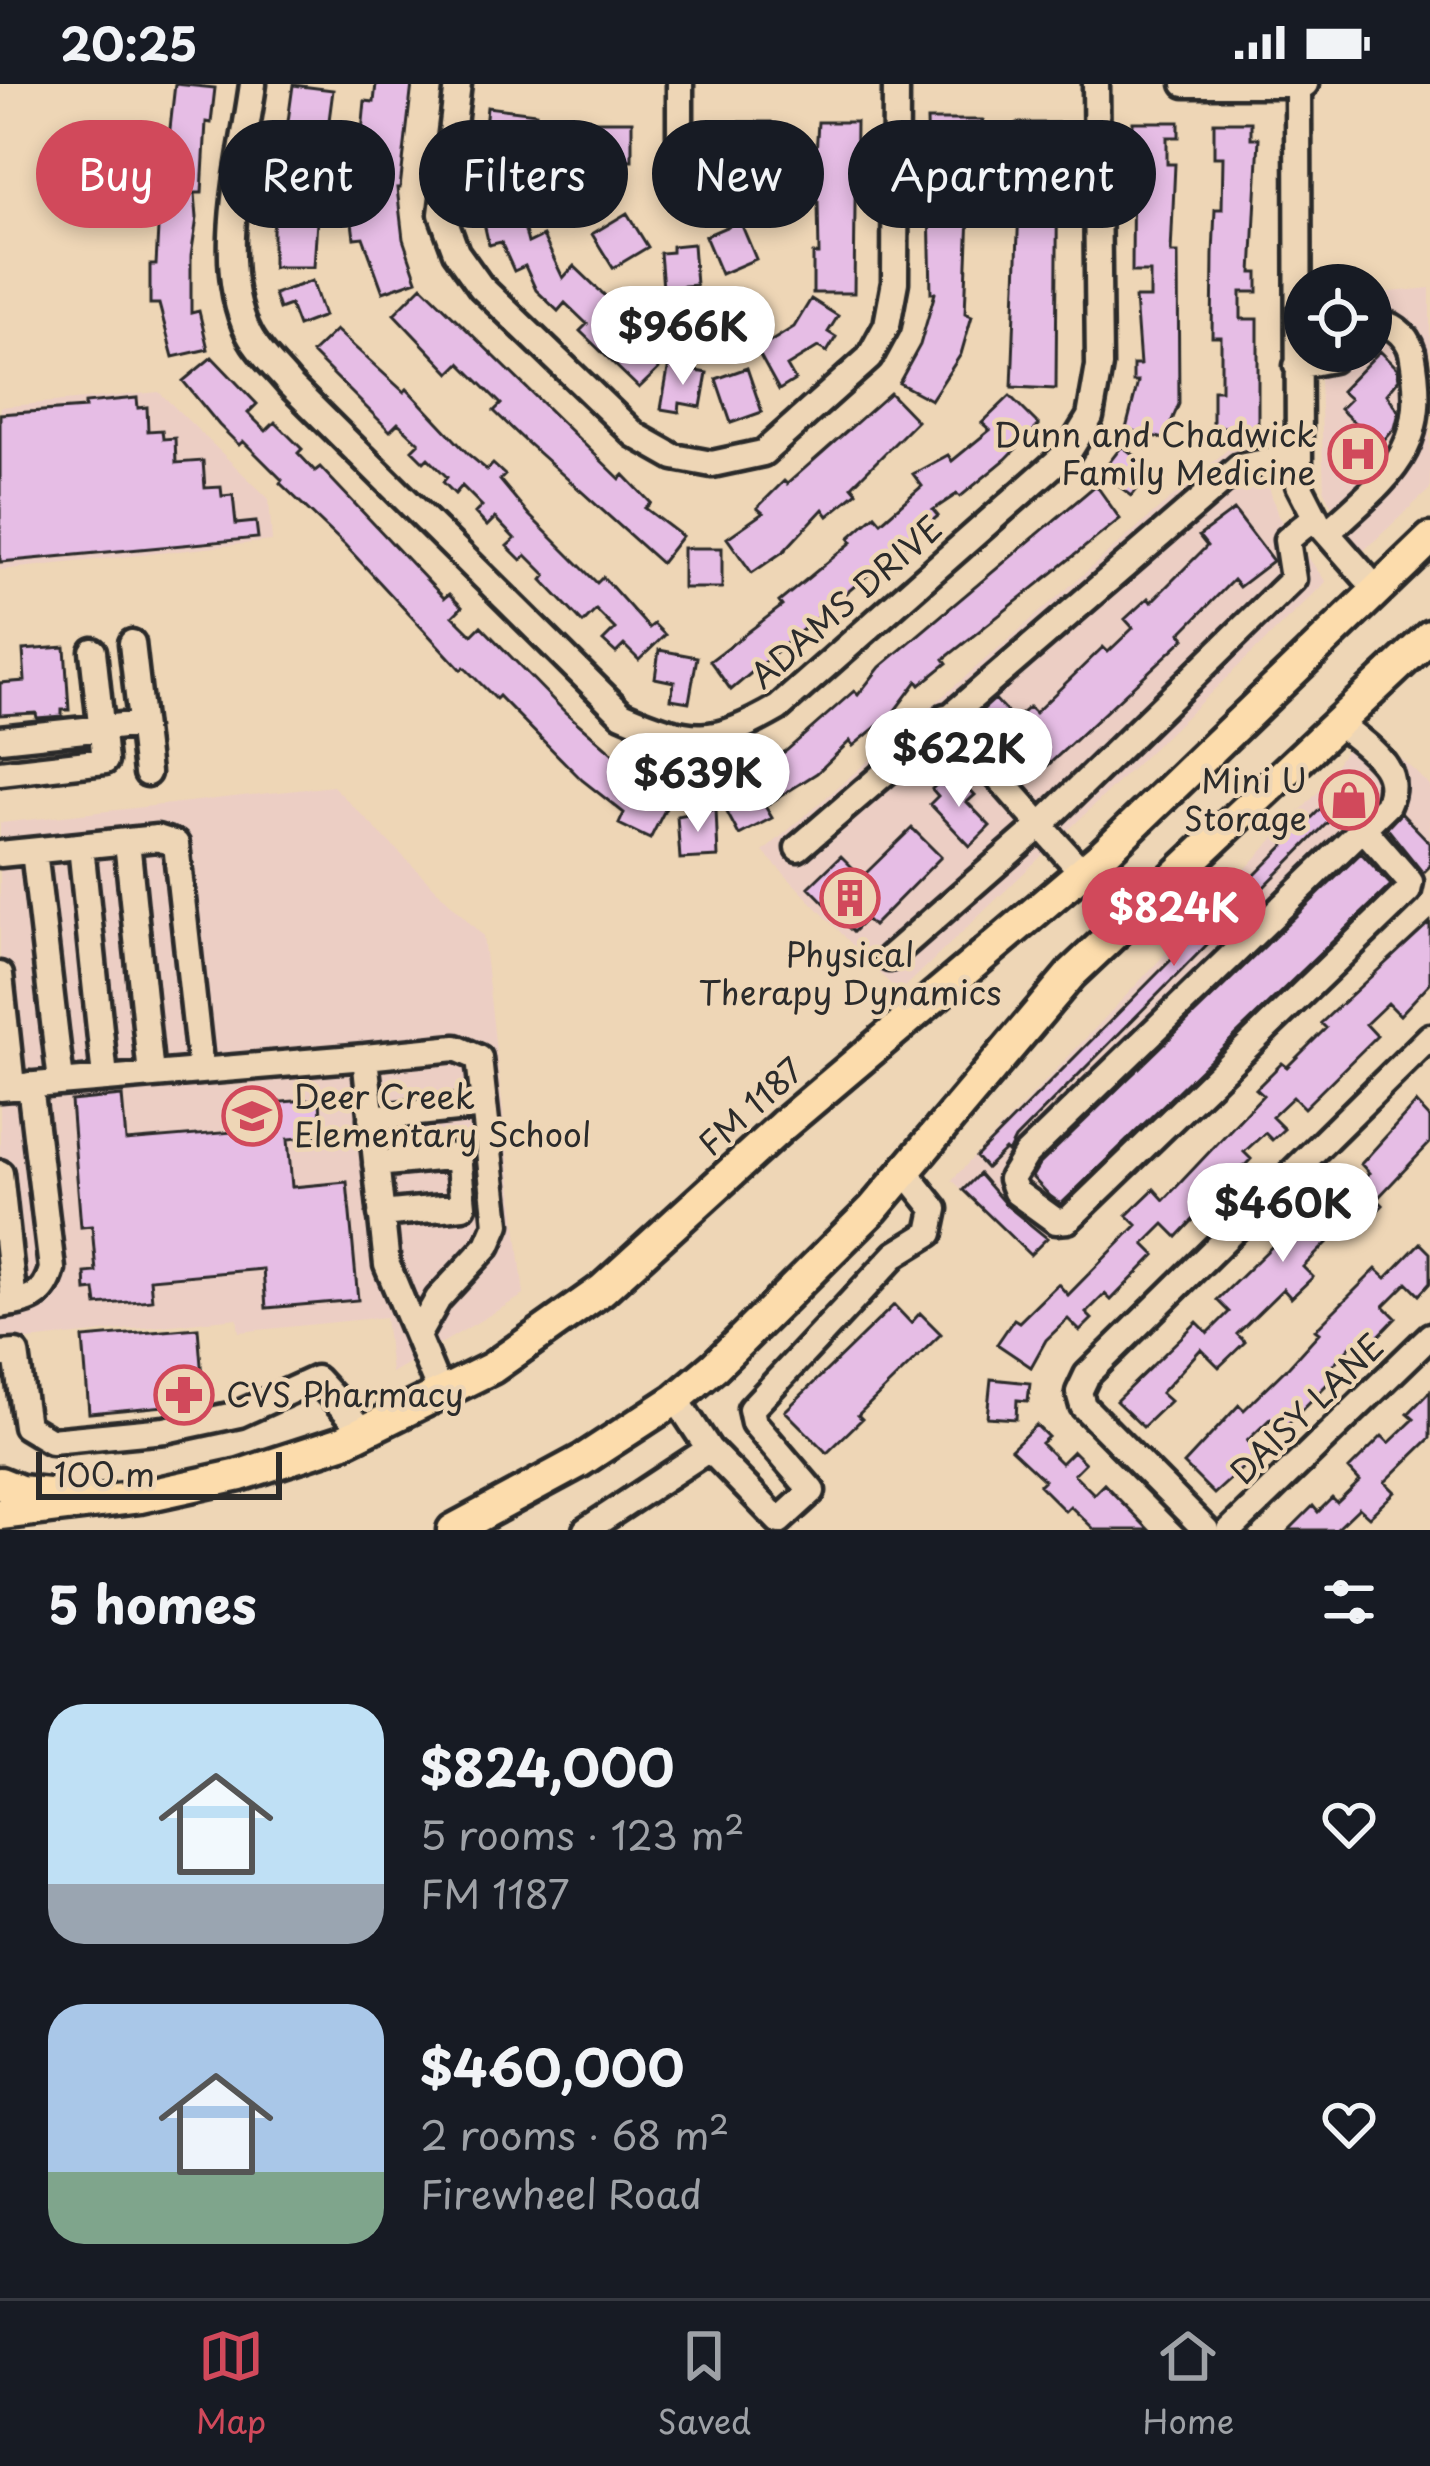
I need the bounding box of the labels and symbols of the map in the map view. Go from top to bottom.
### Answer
pin: $966K [599,286,767,388]
place label: Dunn and Chadwick Family Medicine [993,408,1316,496]
hospital icon: Dunn and Chadwick Family Medicine [1327,423,1389,485]
street label: ADAMS DRIVE [737,503,952,698]
pin: $622K [875,708,1043,810]
pin: $639K [614,733,782,835]
place label: Mini U Storage [1184,754,1307,842]
shop icon: Mini U Storage [1318,769,1380,831]
building icon: Physical Therapy Dynamics [819,867,881,929]
pin: $824K [1090,867,1258,969]
place label: Physical Therapy Dynamics [698,928,1002,1016]
street label: FM 1187 [686,1045,813,1166]
place label: Deer Creek Elementary School [294,1070,591,1158]
school or university icon: Deer Creek Elementary School [221,1085,283,1147]
pin: $460K [1199,1163,1367,1265]
street label: DAISY LANE [1217,1321,1394,1494]
pharmacy icon: CVS Pharmacy [153,1364,215,1426]
place label: CVS Pharmacy [226,1368,464,1418]
scale bar [36,1446,282,1499]

